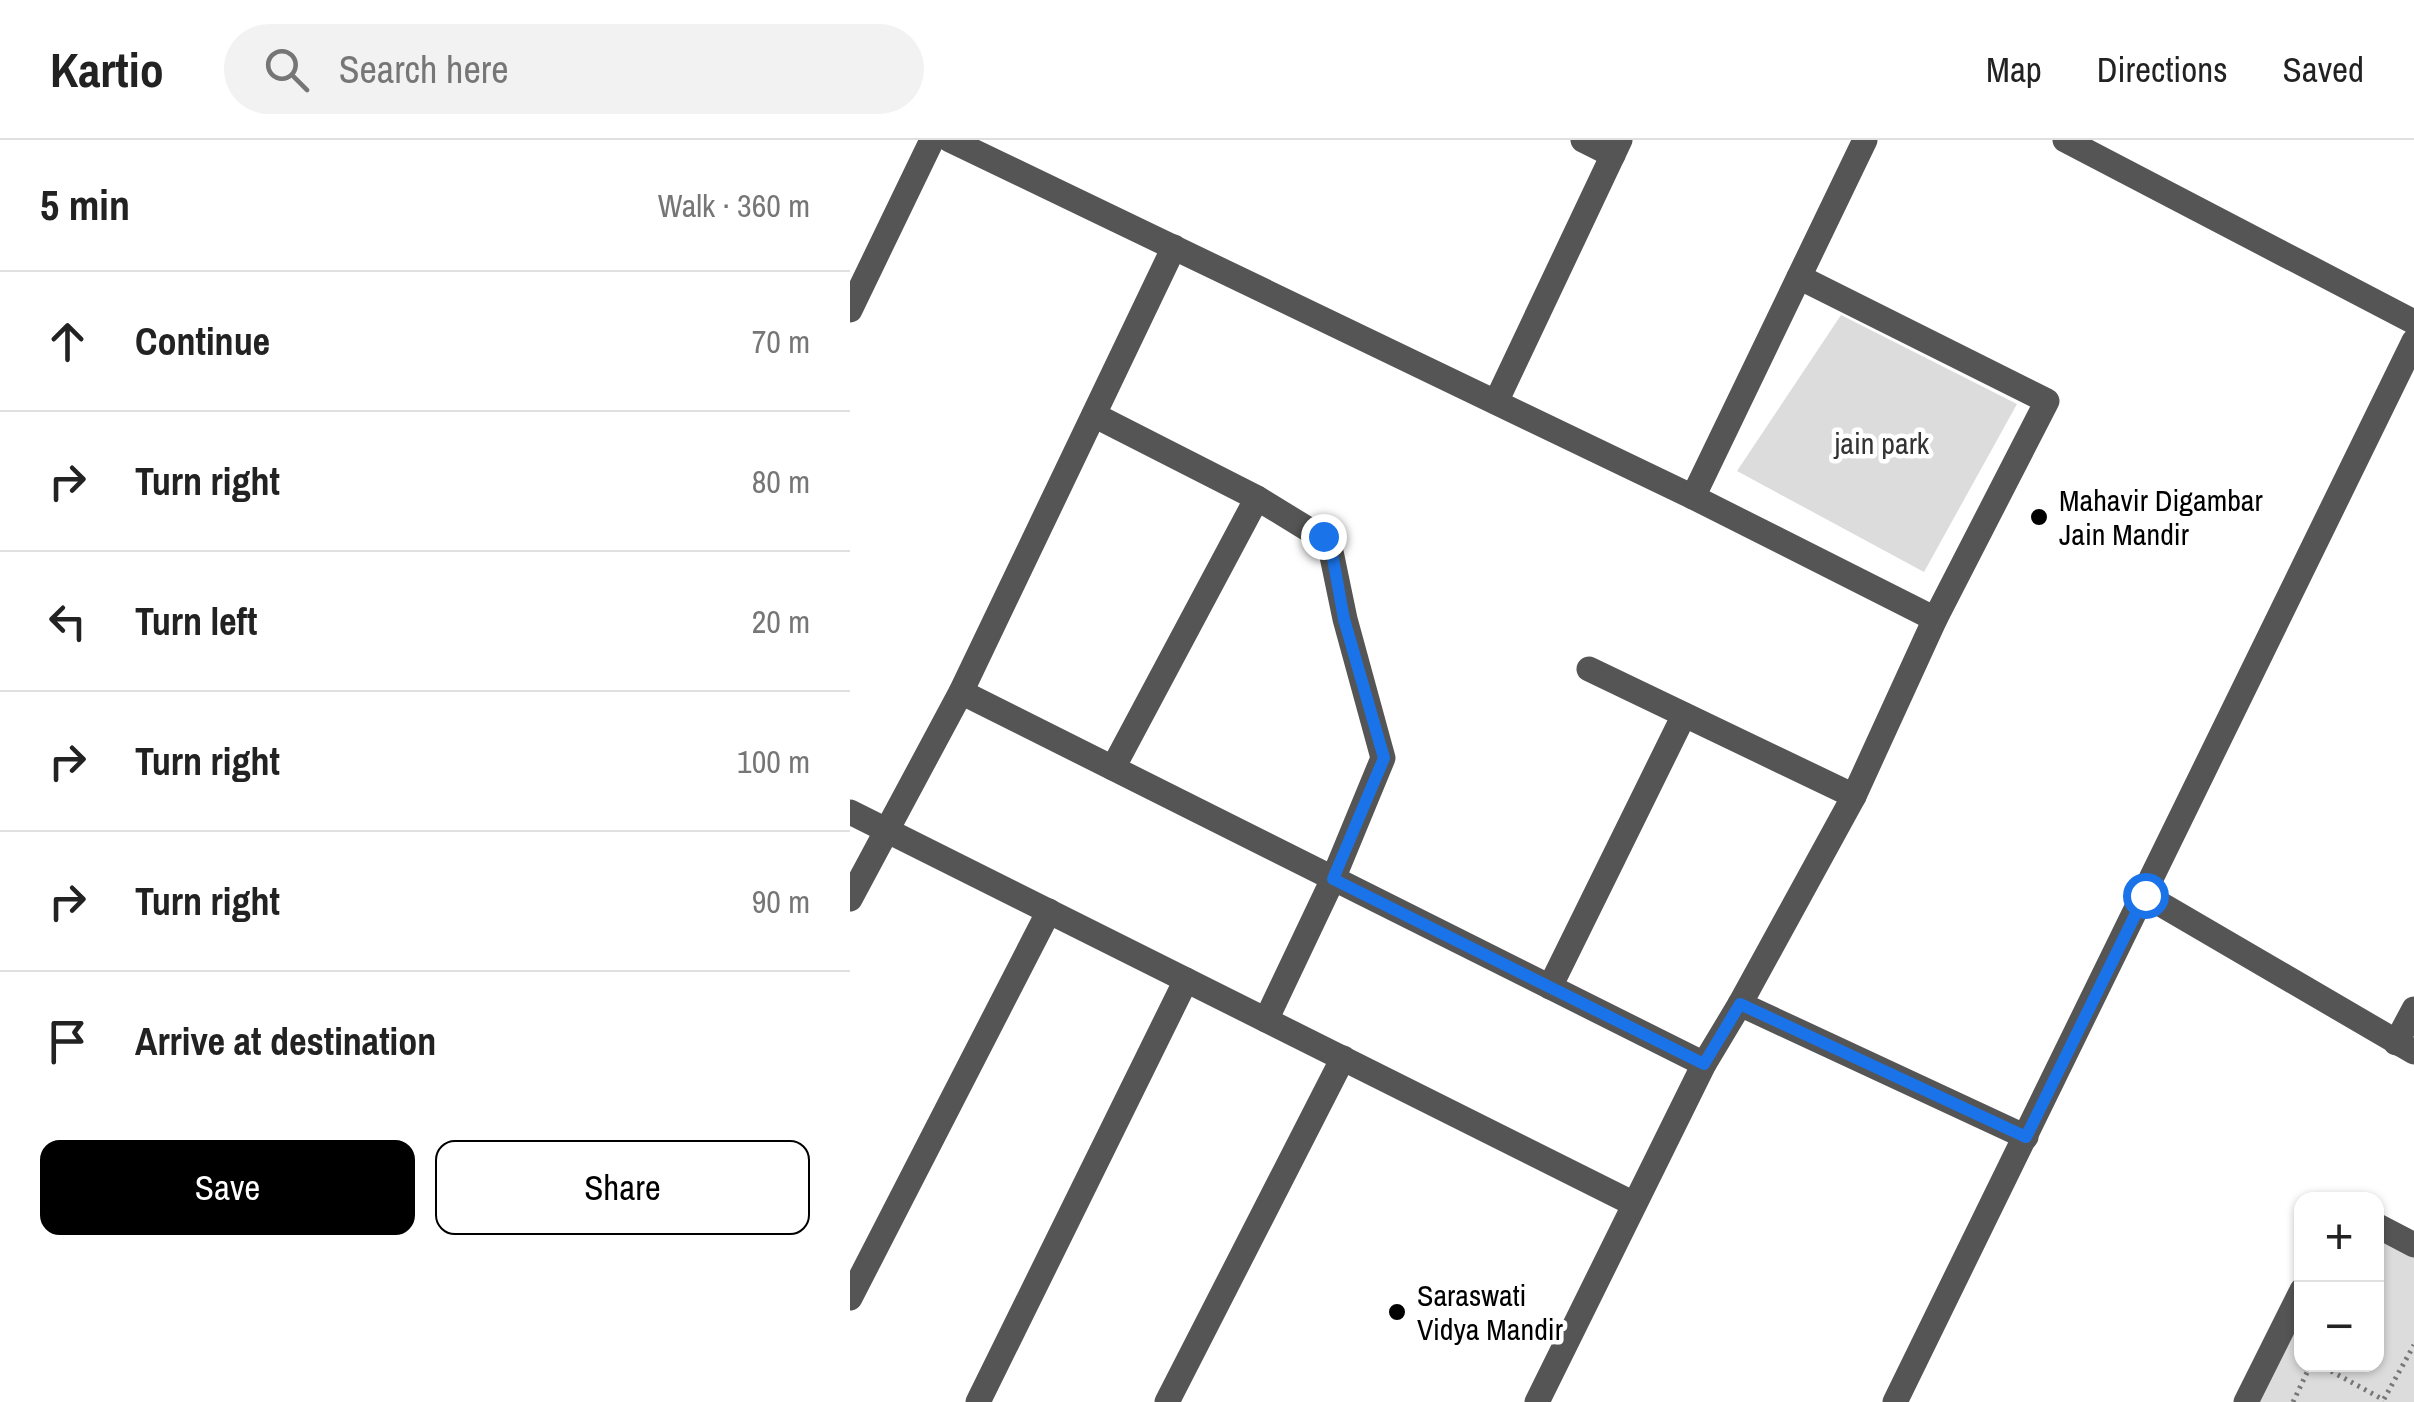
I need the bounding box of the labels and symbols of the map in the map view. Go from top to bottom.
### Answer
park label: jain park [1833,423,1930,463]
place label: Mahavir Digambar Jain Mandir [2059,480,2264,554]
marker: Mahavir Digambar Jain Mandir [2028,506,2050,528]
route end [1301,514,1347,560]
route start [2123,873,2169,919]
place label: Saraswati Vidya Mandir [1417,1275,1564,1349]
marker: Saraswati Vidya Mandir [1386,1301,1408,1323]

